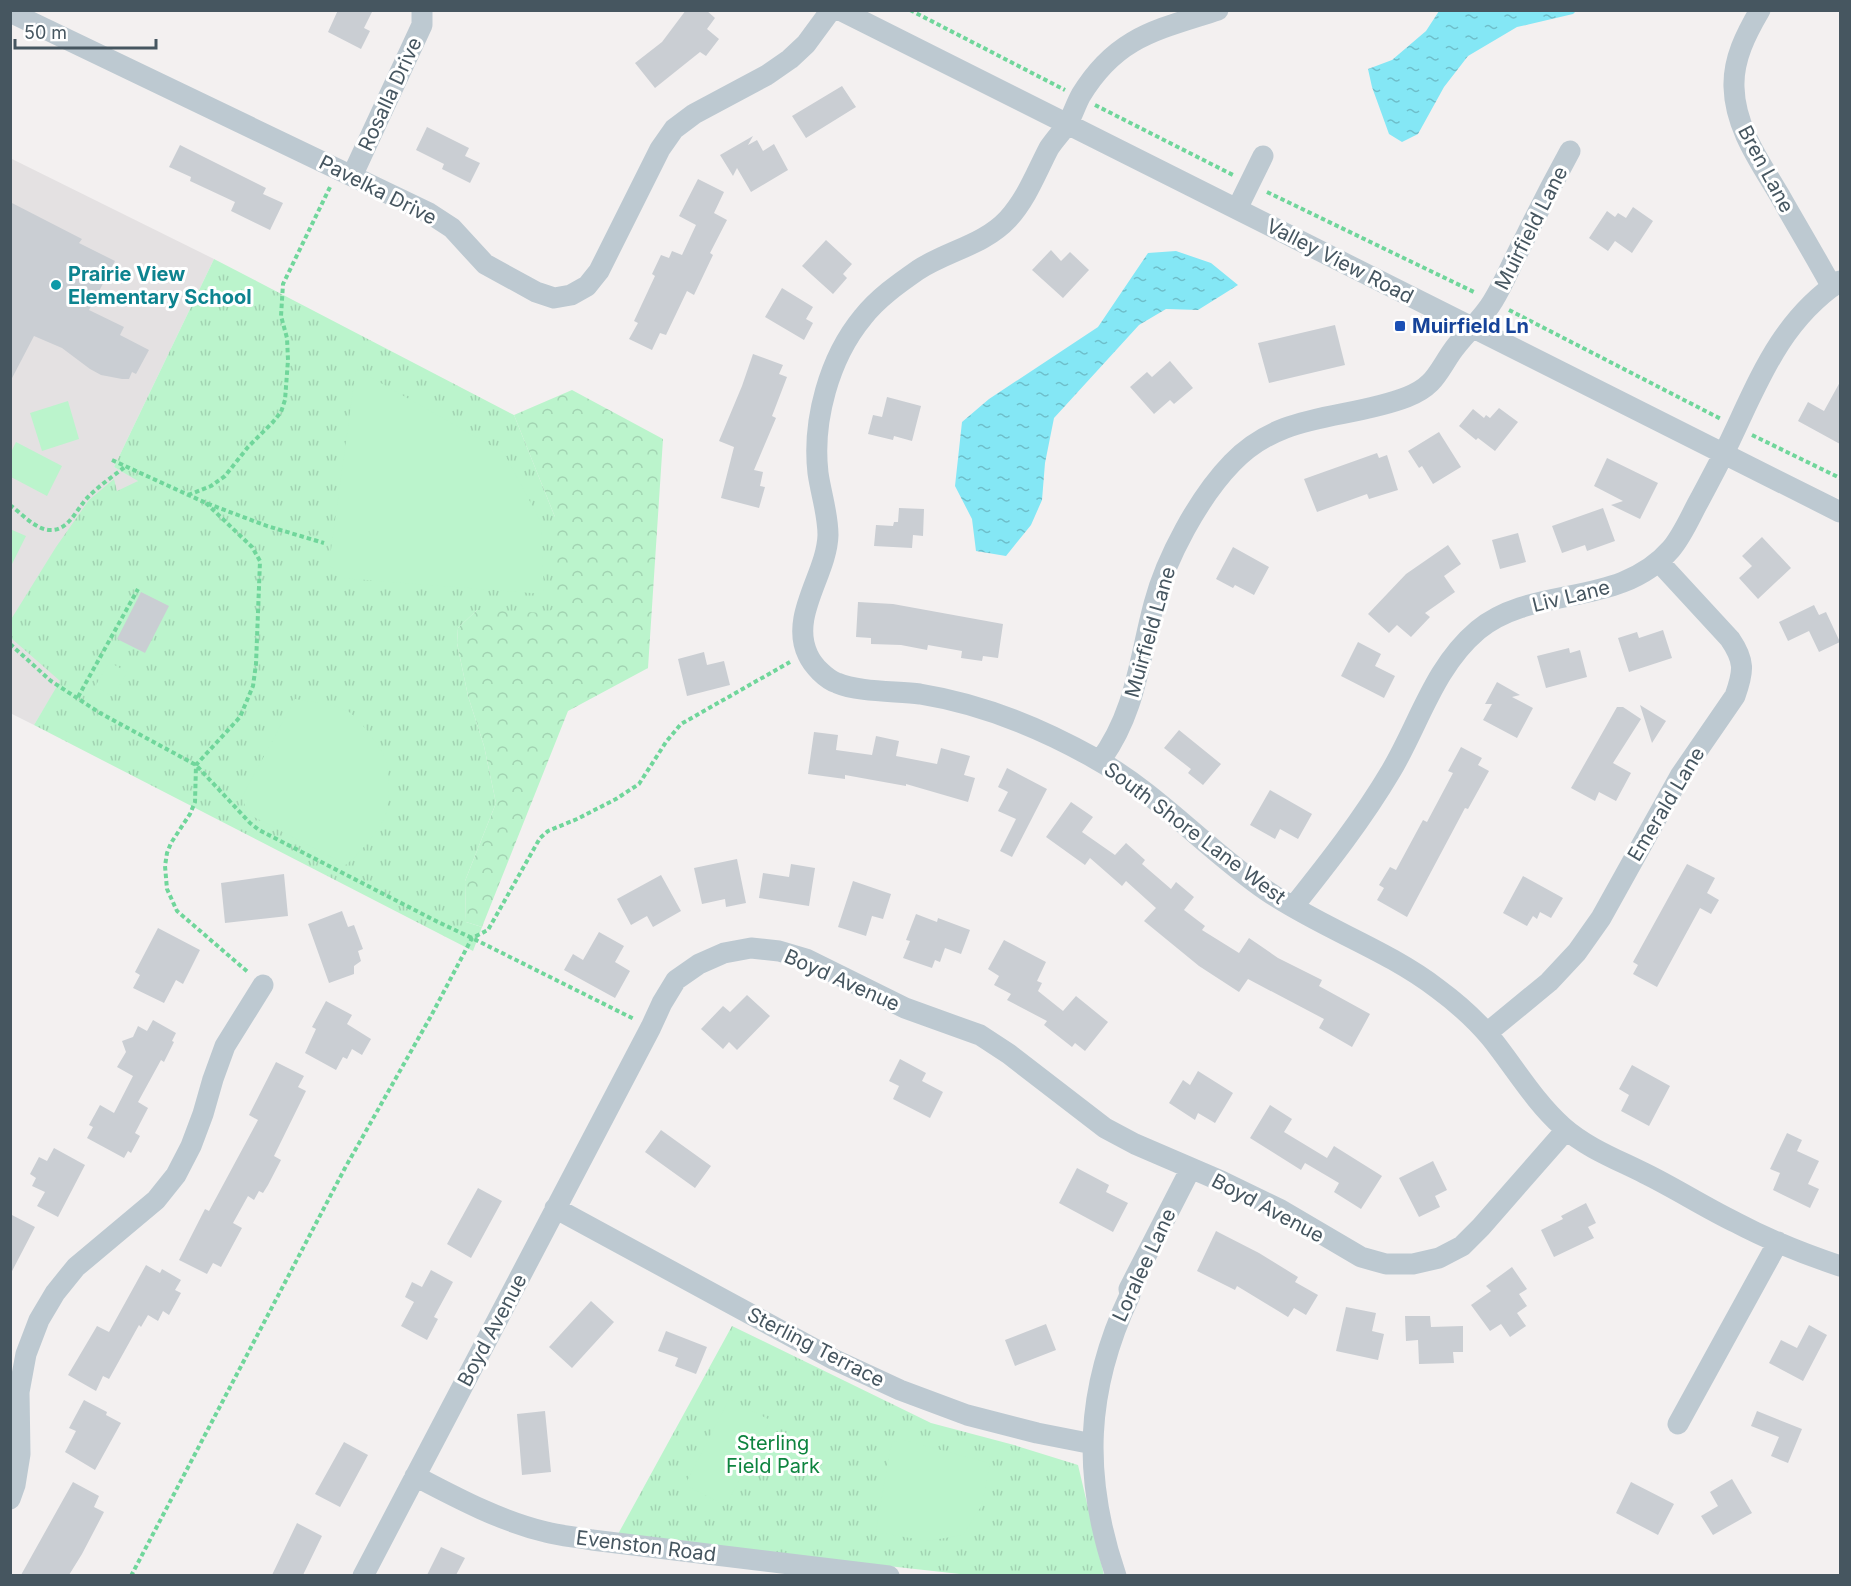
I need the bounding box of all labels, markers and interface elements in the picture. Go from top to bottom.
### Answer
scale bar [15,12,156,50]
text: 50 m [24,22,67,43]
street label: Rosalla Drive [353,33,427,155]
street label: Bren Lane [1733,121,1799,217]
street label: Pavelka Drive [315,150,441,230]
street label: Muirfield Lane [1490,162,1572,294]
street label: Valley View Road [1262,214,1418,308]
place label: Prairie View Elementary School [68,262,252,309]
marker: Prairie View Elementary School [49,278,63,292]
place label: Muirfield Ln [1412,314,1529,338]
marker: Muirfield Ln [1393,319,1407,333]
street label: Muirfield Lane [1120,564,1180,700]
street label: Liv Lane [1530,575,1612,617]
street label: Emerald Lane [1623,743,1709,865]
street label: South Shore Lane West [1100,757,1291,909]
street label: Boyd Avenue [781,944,903,1016]
street label: Boyd Avenue [1208,1168,1328,1248]
street label: Loralee Lane [1107,1205,1181,1325]
street label: Boyd Avenue [452,1270,532,1390]
street label: Sterling Terrace [743,1302,889,1392]
park label: Sterling Field Park [726,1431,820,1478]
street label: Evenston Road [575,1526,717,1566]

